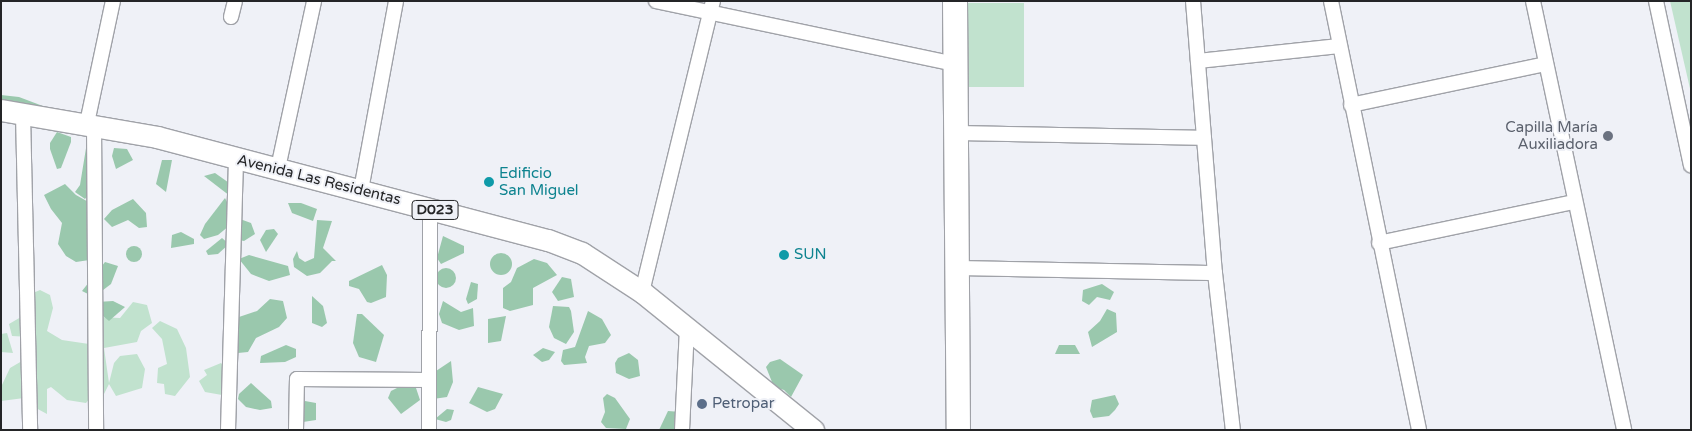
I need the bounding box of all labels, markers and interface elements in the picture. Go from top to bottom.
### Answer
place label: Capilla María Auxiliadora [1505,118,1598,153]
marker: Capilla María Auxiliadora [1602,130,1614,142]
street label: Avenida Las Residentas [235,151,403,209]
place label: Edificio San Miguel [499,164,579,199]
marker: Edificio San Miguel [483,176,495,188]
road number: D023 [411,198,459,222]
place label: SUN [794,246,827,264]
marker: SUN [778,249,790,261]
place label: Petropar [712,395,774,413]
marker: Petropar [696,398,708,410]

